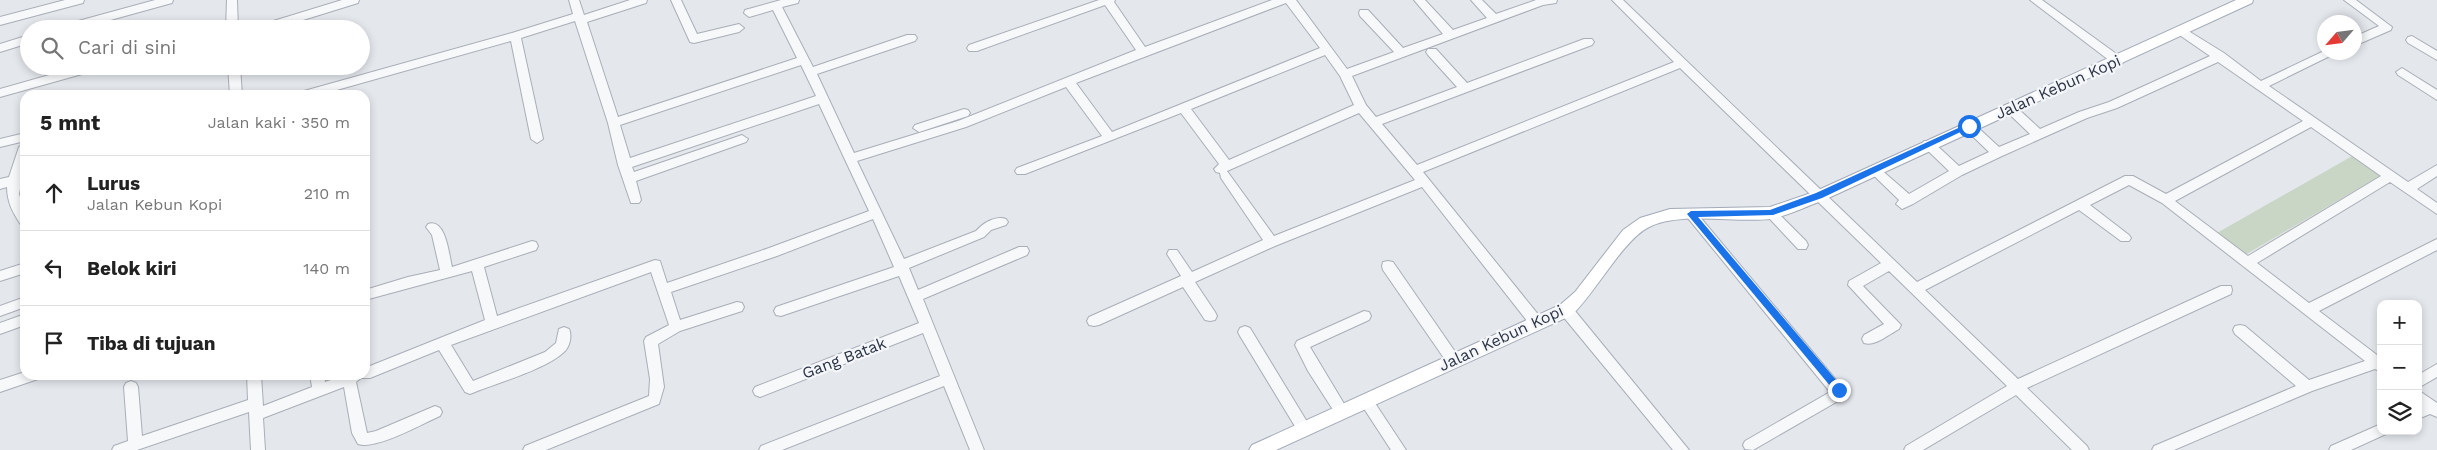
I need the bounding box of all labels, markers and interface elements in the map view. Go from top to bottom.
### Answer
north arrow [2317,15,2362,60]
search box [20,20,370,75]
icon: search [38,34,66,62]
text: Cari di sini [78,36,176,59]
street label: Jalan Kebun Kopi [1992,51,2124,123]
text: 5 mnt [40,110,100,135]
text: Jalan kaki · 350 m [208,113,350,132]
route start [1958,115,1981,138]
text: Lurus [87,172,140,195]
icon: ahead [40,179,68,207]
text: 210 m [304,184,350,203]
text: Jalan Kebun Kopi [87,195,222,214]
icon: left [40,254,68,282]
text: Belok kiri [87,257,177,280]
text: 140 m [303,259,350,278]
map controls [2377,300,2422,435]
button: + [2377,300,2422,345]
street label: Jalan Kebun Kopi [1436,301,1566,375]
icon: arrive [40,329,68,357]
text: Tiba di tujuan [87,332,216,355]
street label: Gang Batak [799,333,889,383]
button: − [2377,345,2422,390]
route end [1828,379,1851,402]
button: layers [2377,390,2422,435]

